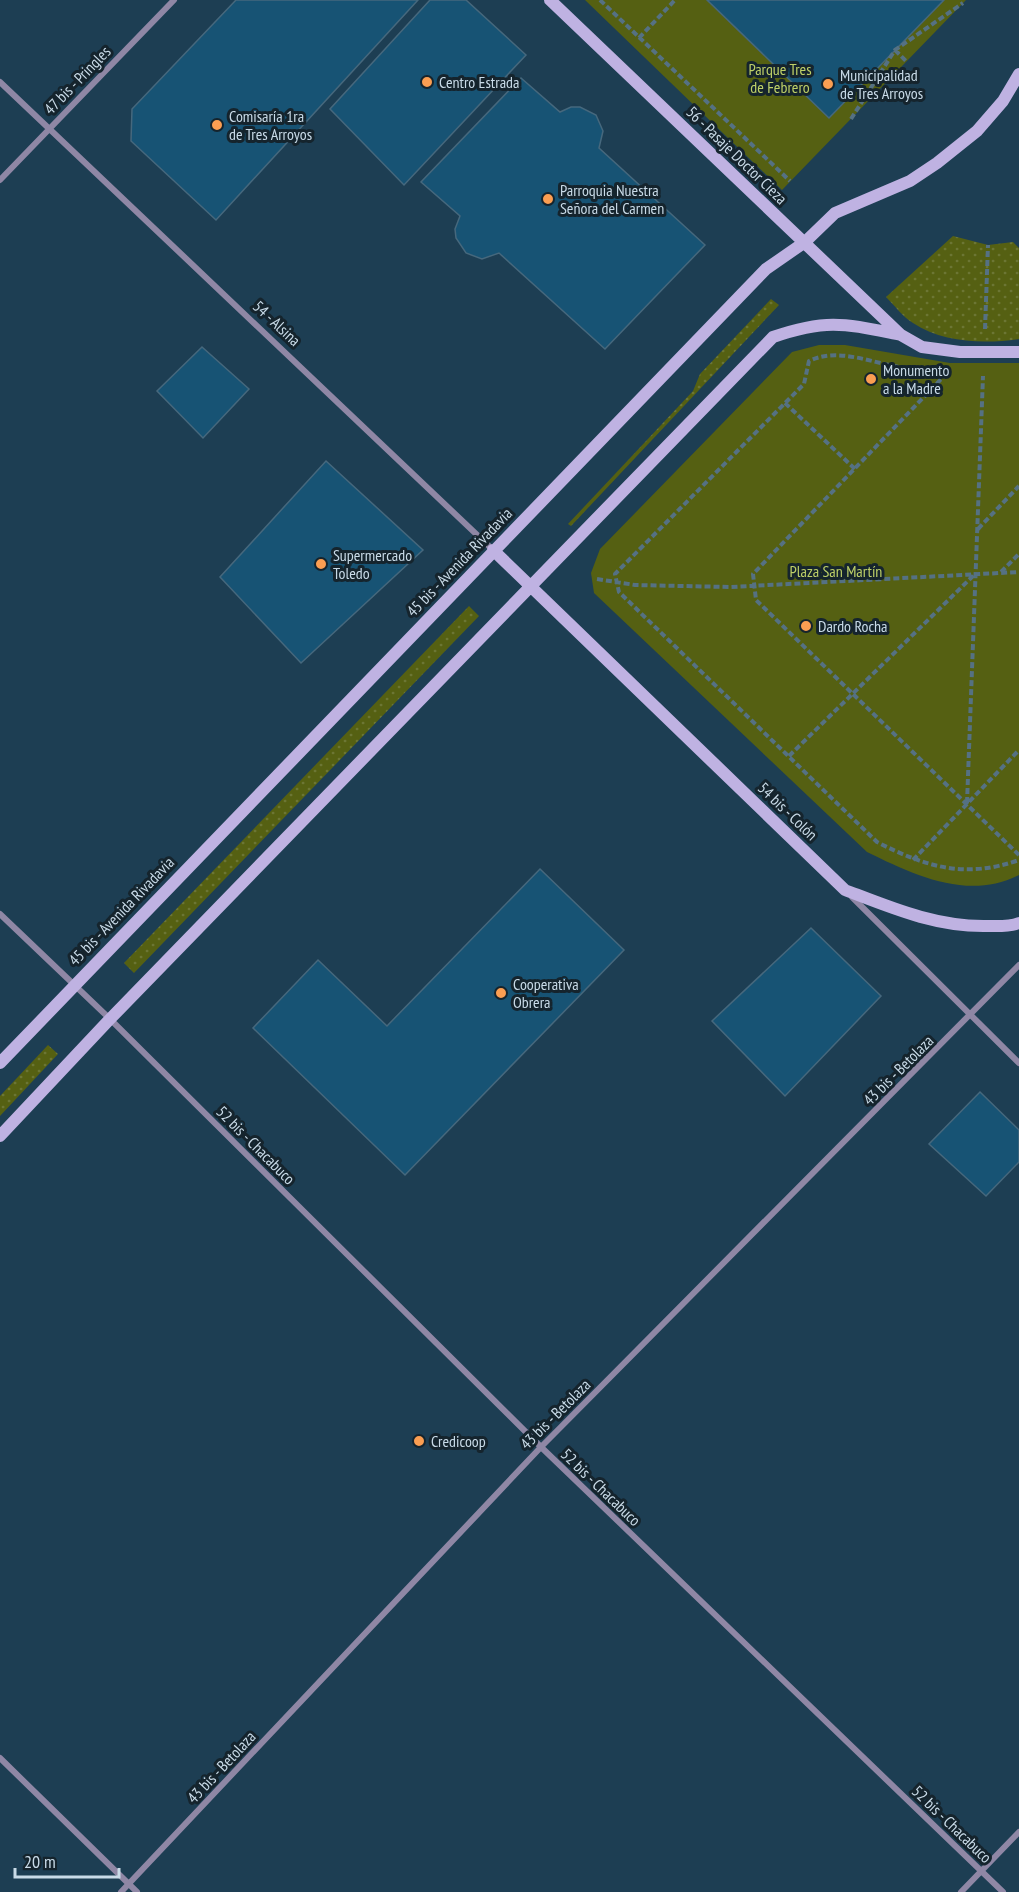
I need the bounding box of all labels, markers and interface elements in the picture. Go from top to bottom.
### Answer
street label: 47 bis - Pringles [39,42,115,118]
park label: Parque Tres de Febrero [748,59,812,97]
place label: Municipalidad de Tres Arroyos [840,65,923,103]
place label: Centro Estrada [439,72,519,92]
marker: Centro Estrada [420,75,434,89]
marker: Municipalidad de Tres Arroyos [821,77,835,91]
street label: 56 - Pasaje Doctor Cieza [682,102,792,208]
place label: Comisaría 1ra de Tres Arroyos [229,106,312,144]
marker: Comisaría 1ra de Tres Arroyos [210,118,224,132]
place label: Parroquia Nuestra Señora del Carmen [560,180,664,218]
marker: Parroquia Nuestra Señora del Carmen [541,192,555,206]
street label: 54 - Alsina [249,296,305,350]
place label: Monumento a la Madre [883,360,949,398]
marker: Monumento a la Madre [864,372,878,386]
street label: 45 bis - Avenida Rivadavia [402,503,516,621]
place label: Supermercado Toledo [333,545,412,583]
marker: Supermercado Toledo [314,557,328,571]
park label: Plaza San Martín [790,561,882,581]
place label: Dardo Rocha [818,616,888,636]
marker: Dardo Rocha [799,619,813,633]
street label: 54 bis - Colón [754,778,822,844]
street label: 45 bis - Avenida Rivadavia [64,852,178,970]
place label: Cooperativa Obrera [513,974,579,1012]
marker: Cooperativa Obrera [494,986,508,1000]
street label: 43 bis - Betolaza [859,1031,937,1109]
street label: 52 bis - Chacabuco [213,1102,300,1189]
street label: 43 bis - Betolaza [516,1375,594,1453]
place label: Credicoop [431,1431,486,1451]
marker: Credicoop [412,1434,426,1448]
street label: 52 bis - Chacabuco [557,1444,645,1530]
street label: 43 bis - Betolaza [182,1727,260,1807]
street label: 52 bis - Chacabuco [908,1781,996,1867]
scale bar [15,1841,118,1879]
text: 20 m [24,1850,56,1873]

